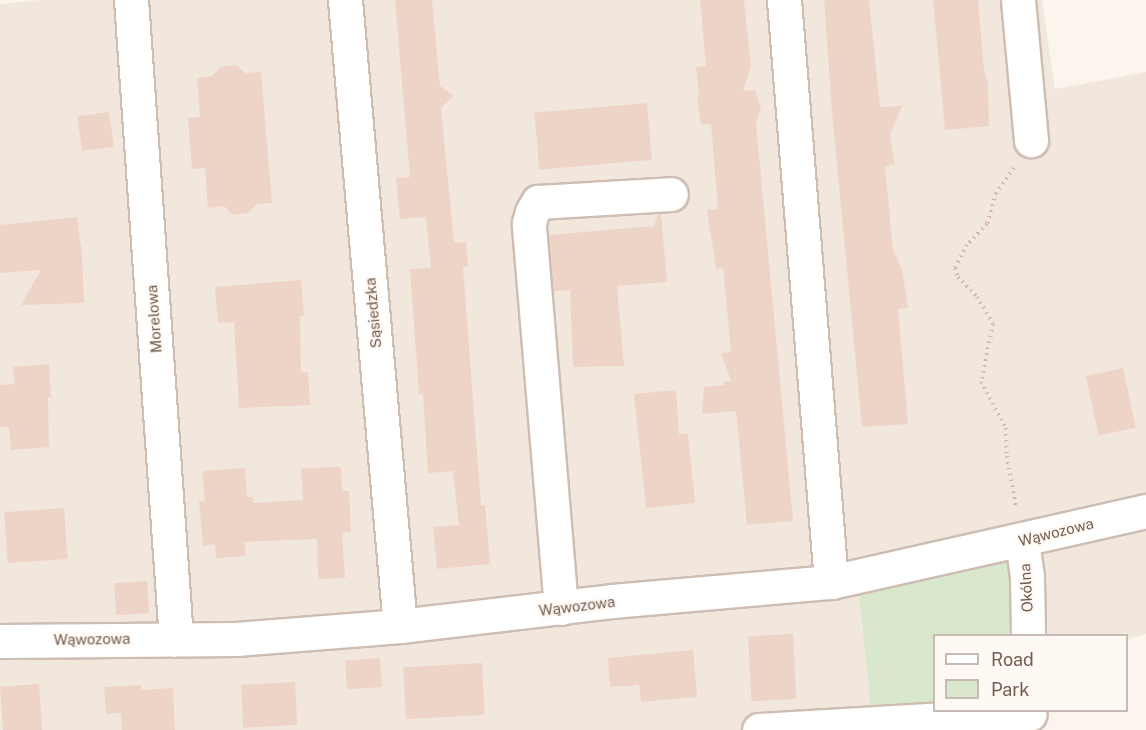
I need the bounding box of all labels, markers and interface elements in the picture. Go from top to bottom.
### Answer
street label: Sąsiedzka [361,277,385,349]
street label: Morelowa [143,284,165,354]
street label: Wąwozowa [1017,514,1095,550]
street label: Okólna [1016,563,1036,613]
street label: Wąwozowa [538,592,616,620]
street label: Wąwozowa [53,629,131,649]
legend [933,634,1128,712]
text: Road [991,649,1034,670]
text: Park [991,679,1029,700]

